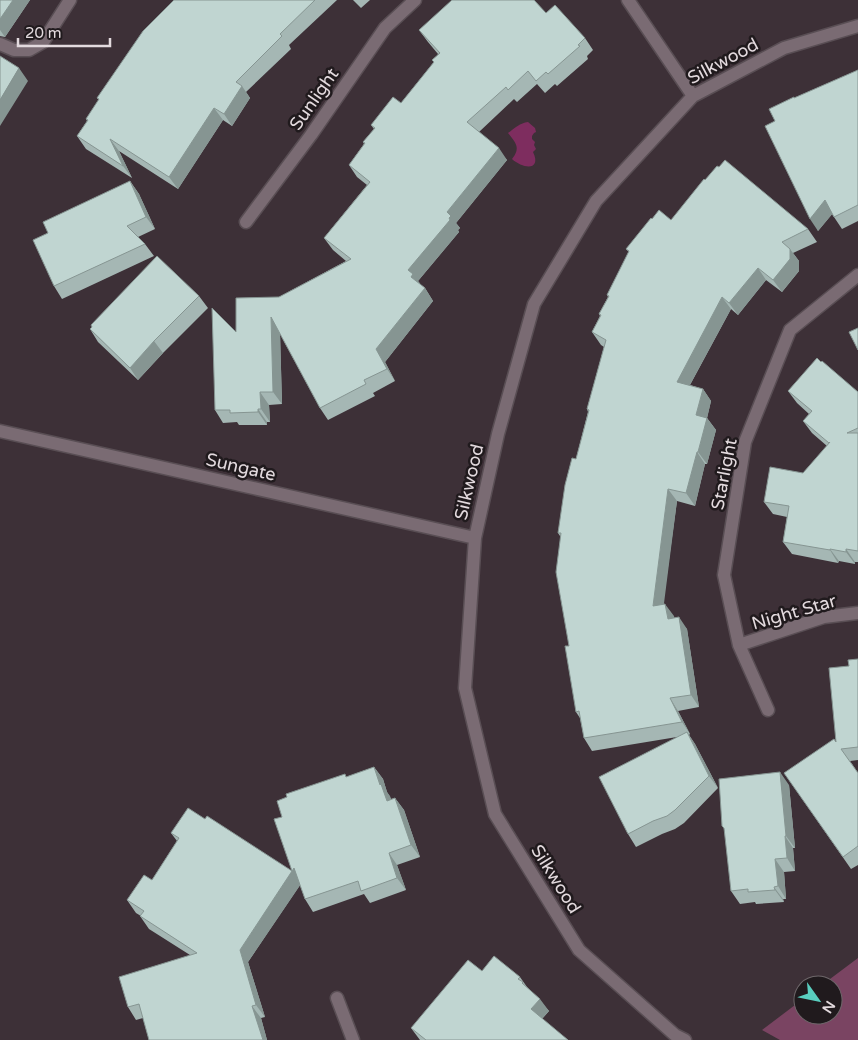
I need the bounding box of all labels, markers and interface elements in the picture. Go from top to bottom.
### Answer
scale bar [18,15,110,47]
text: 20 m [25,24,62,42]
street label: Silkwood [684,33,762,89]
street label: Sunlight [285,64,343,134]
street label: Starlight [706,436,742,512]
street label: Silkwood [450,442,488,522]
street label: Sungate [204,448,278,486]
street label: Night Star [749,589,839,635]
street label: Silkwood [526,840,586,918]
north arrow [793,975,843,1025]
text: N [818,997,839,1016]

